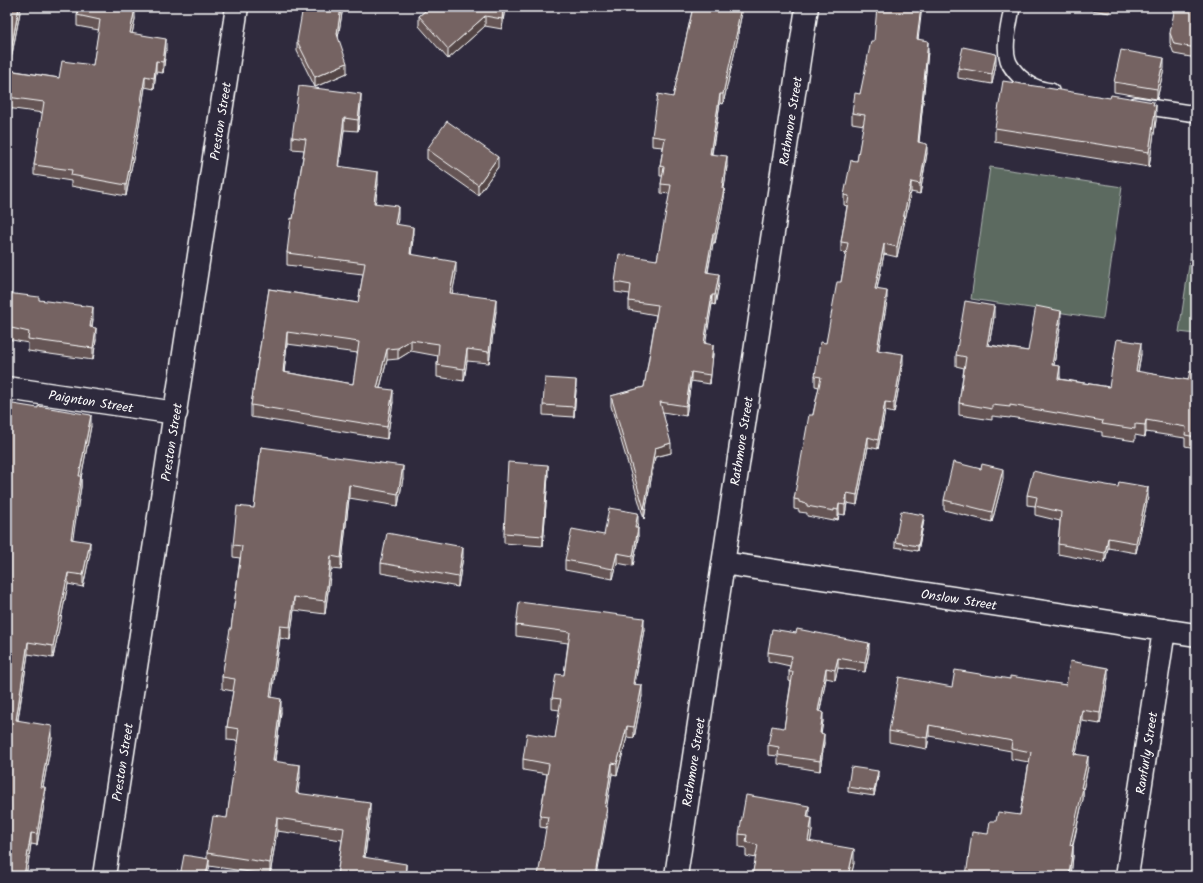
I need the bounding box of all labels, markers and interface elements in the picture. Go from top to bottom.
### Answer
street label: Rathmore Street [774,74,809,167]
street label: Preston Street [205,80,238,162]
street label: Paignton Street [47,385,136,420]
street label: Rathmore Street [725,394,760,487]
street label: Preston Street [156,401,189,483]
street label: Onslow Street [919,584,999,617]
street label: Ranfurly Street [1131,709,1165,796]
street label: Rathmore Street [677,715,712,808]
street label: Preston Street [107,721,140,803]

